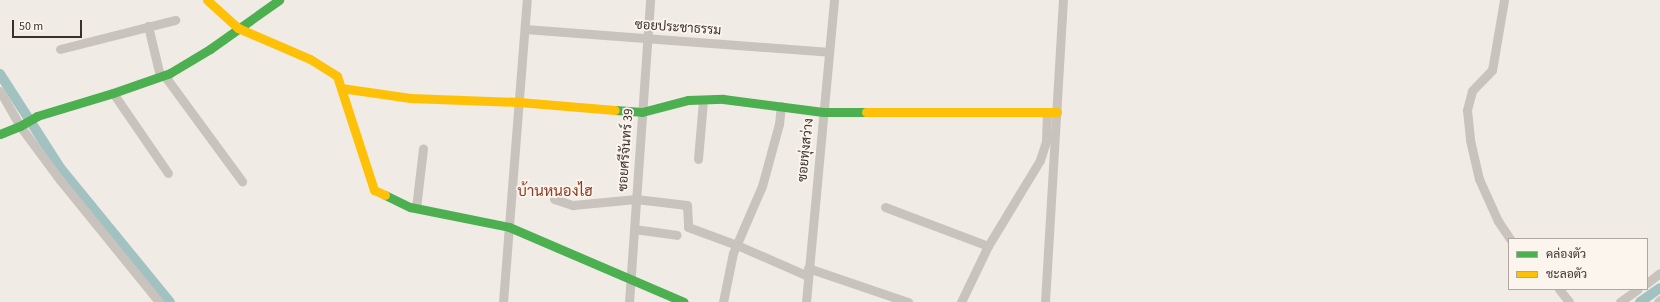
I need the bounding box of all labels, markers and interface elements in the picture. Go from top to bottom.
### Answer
scale bar [14,12,84,38]
street label: ซอยประชาธรรม [634,17,722,39]
text: 50 m [19,18,43,35]
street label: ซอยศรีจันทร์ 39 [615,108,637,192]
street label: ซอยทุ่งสว่าง [795,117,817,183]
district label: บ้านหนองไฮ [517,183,593,201]
legend [1508,238,1648,290]
text: คล่องตัว [1546,246,1586,263]
text: ชะลอตัว [1546,266,1587,283]

